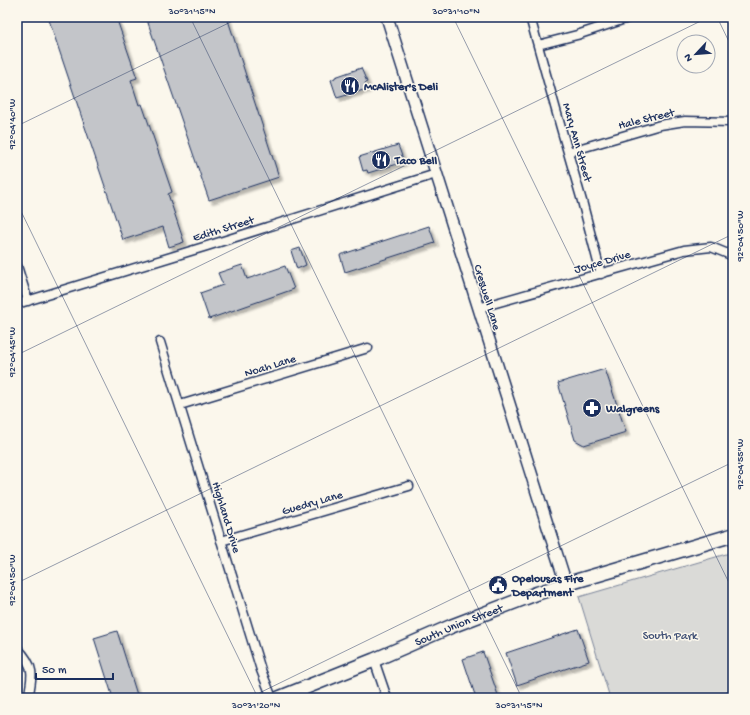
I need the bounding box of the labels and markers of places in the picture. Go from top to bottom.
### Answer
restaurant icon: McAlister's Deli [339,75,361,97]
place label: McAlister's Deli [364,81,438,95]
restaurant icon: Taco Bell [370,149,392,171]
place label: Taco Bell [394,155,437,169]
pharmacy icon: Walgreens [581,397,603,419]
place label: Walgreens [605,403,660,417]
place label: Opelousas Fire Department [511,573,584,601]
public building icon: Opelousas Fire Department [487,574,509,596]

